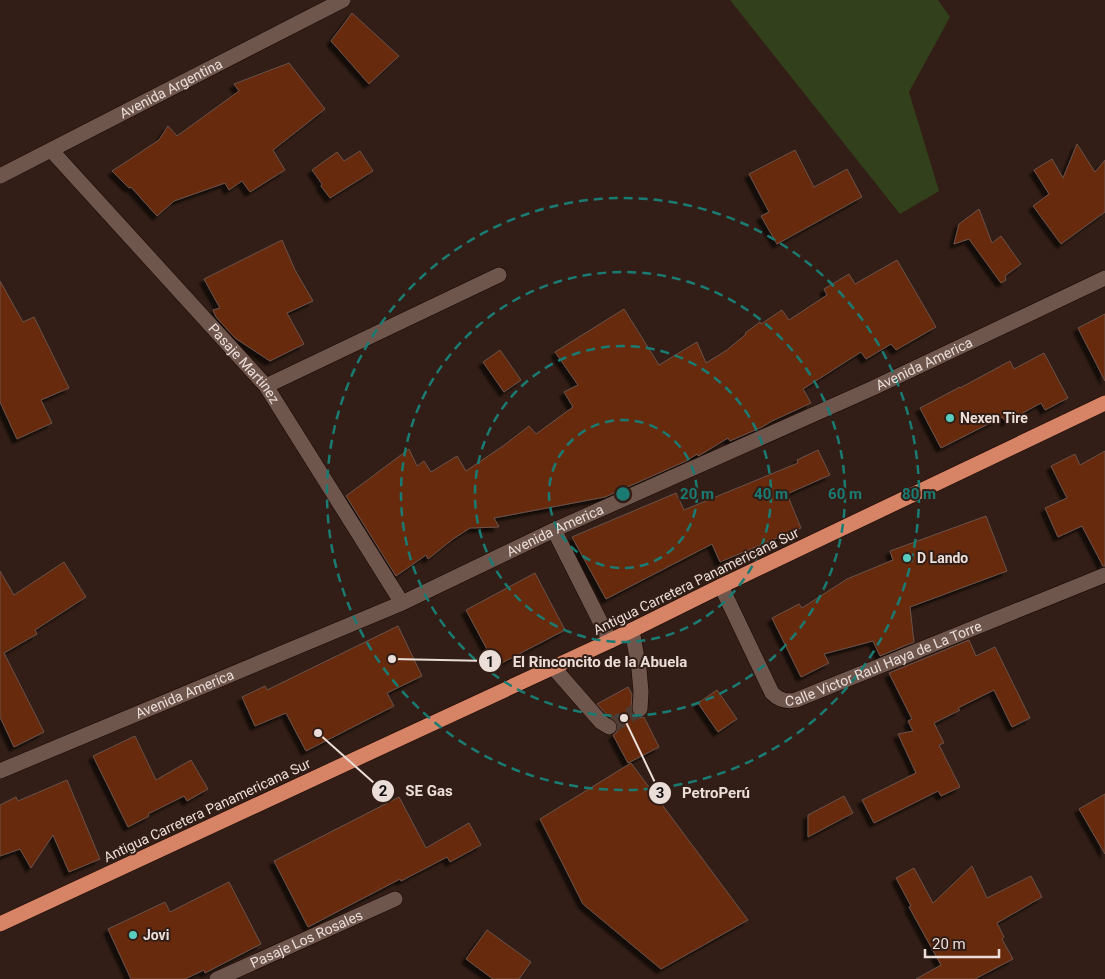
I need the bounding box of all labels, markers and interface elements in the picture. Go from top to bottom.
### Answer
street label: Avenida Argentina [117,55,225,121]
street label: Pasaje Martinez [205,320,283,406]
street label: Avenida America [873,334,975,394]
place label: Nexen Tire [960,410,1028,426]
marker: Nexen Tire [944,412,956,424]
centre of rings [614,485,632,503]
text: 20 m [680,485,714,503]
text: 40 m [754,485,788,503]
text: 60 m [828,485,862,503]
text: 80 m [902,485,936,503]
street label: Avenida America [504,501,606,560]
street label: Antigua Carretera Panamericana Sur [591,524,802,638]
place label: D Lando [917,550,968,566]
marker: D Lando [901,552,913,564]
street label: Calle Victor Raul Haya de La Torre [785,618,984,709]
callout: El Rinconcito de la Abuela [477,646,697,676]
text: 1 [486,653,494,671]
text: El Rinconcito de la Abuela [513,653,687,671]
street label: Avenida America [133,666,236,722]
street label: Antigua Carretera Panamericana Sur [101,755,313,865]
callout: SE Gas [370,776,462,806]
callout: PetroPerú [647,778,760,808]
text: 2 [379,782,388,800]
text: SE Gas [405,782,453,800]
text: 3 [656,784,664,802]
text: PetroPerú [682,784,750,802]
street label: Pasaje Los Rosales [248,907,365,971]
scale bar [925,926,999,958]
place label: Jovi [143,927,169,943]
marker: Jovi [127,929,139,941]
text: 20 m [932,935,966,953]

